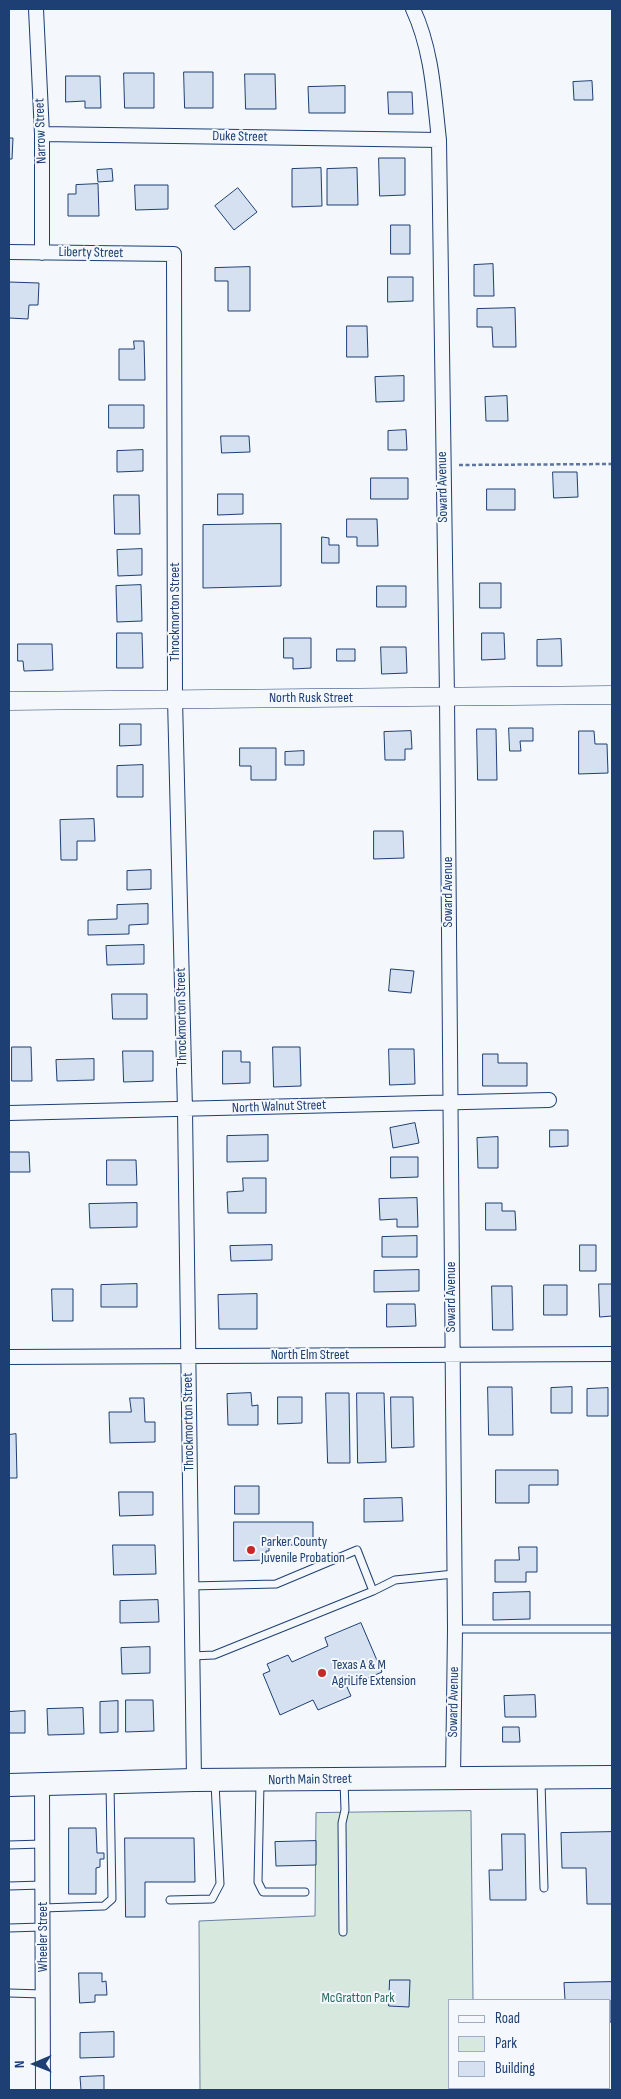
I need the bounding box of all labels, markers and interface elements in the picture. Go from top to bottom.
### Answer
street label: Narrow Street [31,98,51,164]
street label: Duke Street [212,128,268,146]
street label: Liberty Street [58,244,124,262]
street label: Soward Avenue [434,451,452,523]
street label: Throckmorton Street [167,563,183,661]
street label: North Rusk Street [269,690,353,706]
street label: Soward Avenue [440,857,456,927]
street label: Throckmorton Street [173,967,191,1067]
street label: North Walnut Street [232,1097,326,1117]
street label: Soward Avenue [443,1262,459,1332]
street label: North Elm Street [271,1347,349,1363]
street label: Throckmorton Street [180,1372,198,1472]
place label: Parker County Juvenile Probation [261,1534,345,1566]
marker: Parker County Juvenile Probation [245,1544,257,1556]
place label: Texas A & M AgriLife Extension [332,1657,416,1690]
street label: Soward Avenue [445,1666,463,1738]
marker: Texas A & M AgriLife Extension [316,1667,328,1679]
street label: North Main Street [268,1771,352,1789]
street label: Wheeler Street [35,1902,51,1972]
park label: McGratton Park [321,1990,395,2006]
legend [448,1999,611,2089]
text: Road [495,2009,520,2028]
text: Park [495,2034,517,2053]
north arrow [10,2039,60,2089]
text: Building [495,2059,535,2078]
text: N [11,2060,28,2068]

